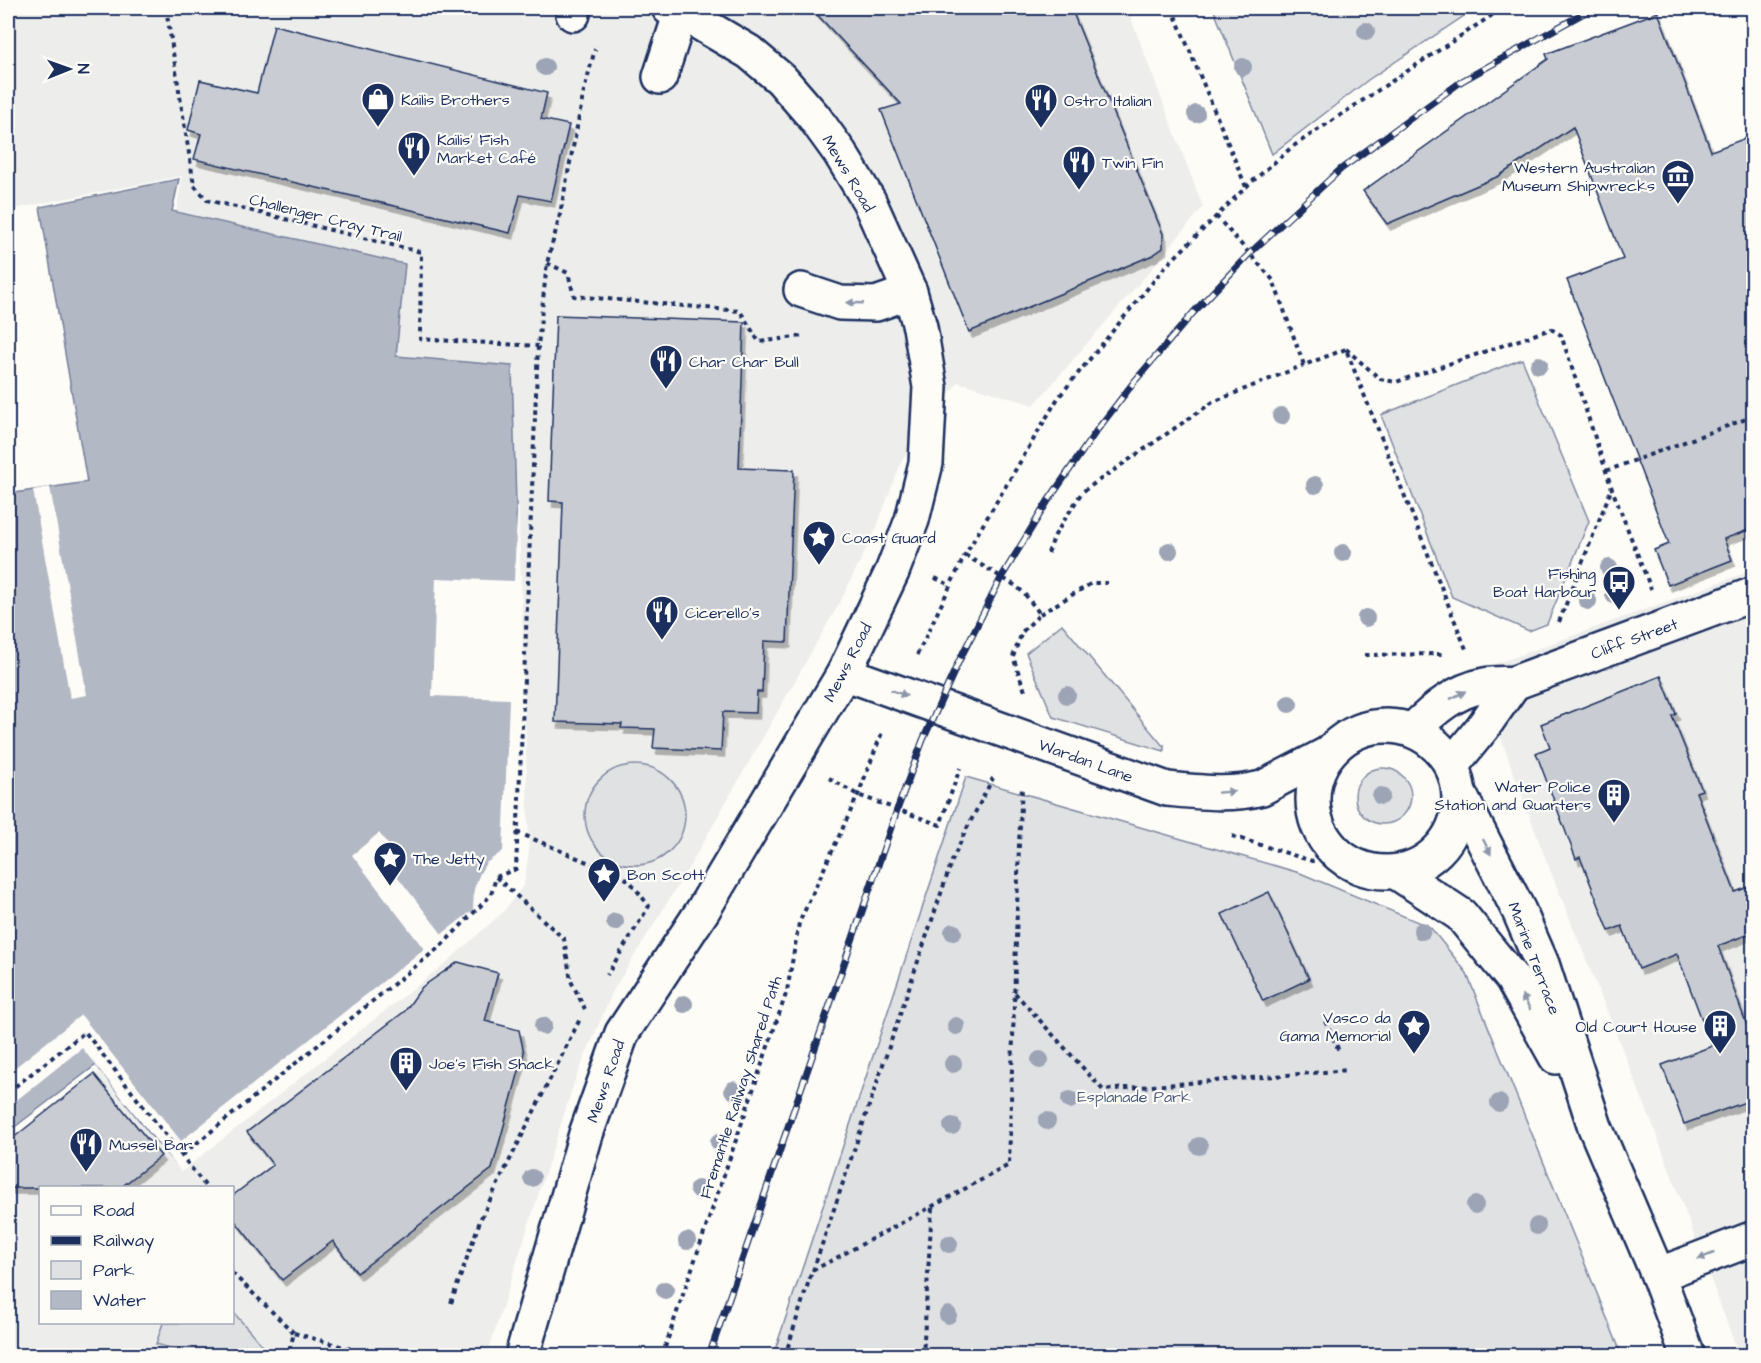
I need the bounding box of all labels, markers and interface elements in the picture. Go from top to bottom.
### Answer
north arrow [39,39,99,99]
text: N [72,64,94,74]
shop icon: Kailis Brothers [360,81,396,128]
restaurant icon: Ostro Italian [1023,82,1059,129]
place label: Kailis Brothers [401,89,510,111]
place label: Ostro Italian [1064,90,1152,112]
place label: Kailis' Fish Market Café [437,129,537,169]
restaurant icon: Kailis' Fish Market Café [396,130,432,177]
street label: Mews Road [817,131,880,216]
restaurant icon: Twin Fin [1061,144,1097,191]
place label: Twin Fin [1102,152,1163,174]
place label: Western Australian Museum Shipwrecks [1502,157,1655,197]
museum icon: Western Australian Museum Shipwrecks [1660,158,1696,205]
street label: Challenger Cray Trail [247,188,404,249]
one-way arrow [846,299,865,308]
restaurant icon: Char Char Bull [648,343,684,390]
place label: Char Char Bull [689,351,799,373]
place icon: Coast Guard [801,519,837,566]
place label: Coast Guard [842,527,936,549]
place label: Fishing Boat Harbour [1493,563,1596,603]
bus stop icon: Fishing Boat Harbour [1601,564,1637,611]
restaurant icon: Cicerello's [644,594,680,641]
place label: Cicerello's [685,602,760,624]
street label: Cliff Street [1588,613,1681,665]
street label: Mews Road [819,619,877,706]
one-way arrow [890,689,908,699]
one-way arrow [1450,690,1467,700]
street label: Wardan Lane [1036,734,1136,788]
place label: Water Police Station and Quarters [1435,776,1591,816]
building icon: Water Police Station and Quarters [1596,777,1632,824]
one-way arrow [1216,788,1235,797]
one-way arrow [1482,839,1491,856]
place icon: The Jetty [372,840,408,887]
place label: The Jetty [413,848,485,871]
place icon: Bon Scott [586,856,622,903]
place label: Bon Scott [627,864,705,886]
street label: Marine Terrace [1502,899,1566,1018]
street label: Fremantle Railway Shared Path [694,973,788,1202]
one-way arrow [1521,993,1531,1010]
place label: Vasco da Gama Memorial [1280,1007,1391,1047]
place icon: Vasco da Gama Memorial [1396,1008,1432,1055]
building icon: Old Court House [1702,1008,1738,1055]
place label: Old Court House [1576,1016,1697,1038]
street label: Mews Road [582,1037,630,1126]
building icon: Joe's Fish Shack [388,1045,424,1092]
place label: Joe's Fish Shack [429,1053,554,1075]
park label: Esplanade Park [1077,1086,1191,1108]
restaurant icon: Mussel Bar [68,1126,104,1173]
place label: Mussel Bar [109,1134,193,1156]
legend [39,1186,234,1324]
text: Road [93,1198,134,1223]
text: Railway [93,1228,154,1254]
one-way arrow [1696,1251,1714,1261]
text: Park [93,1258,135,1283]
text: Water [93,1288,146,1313]

